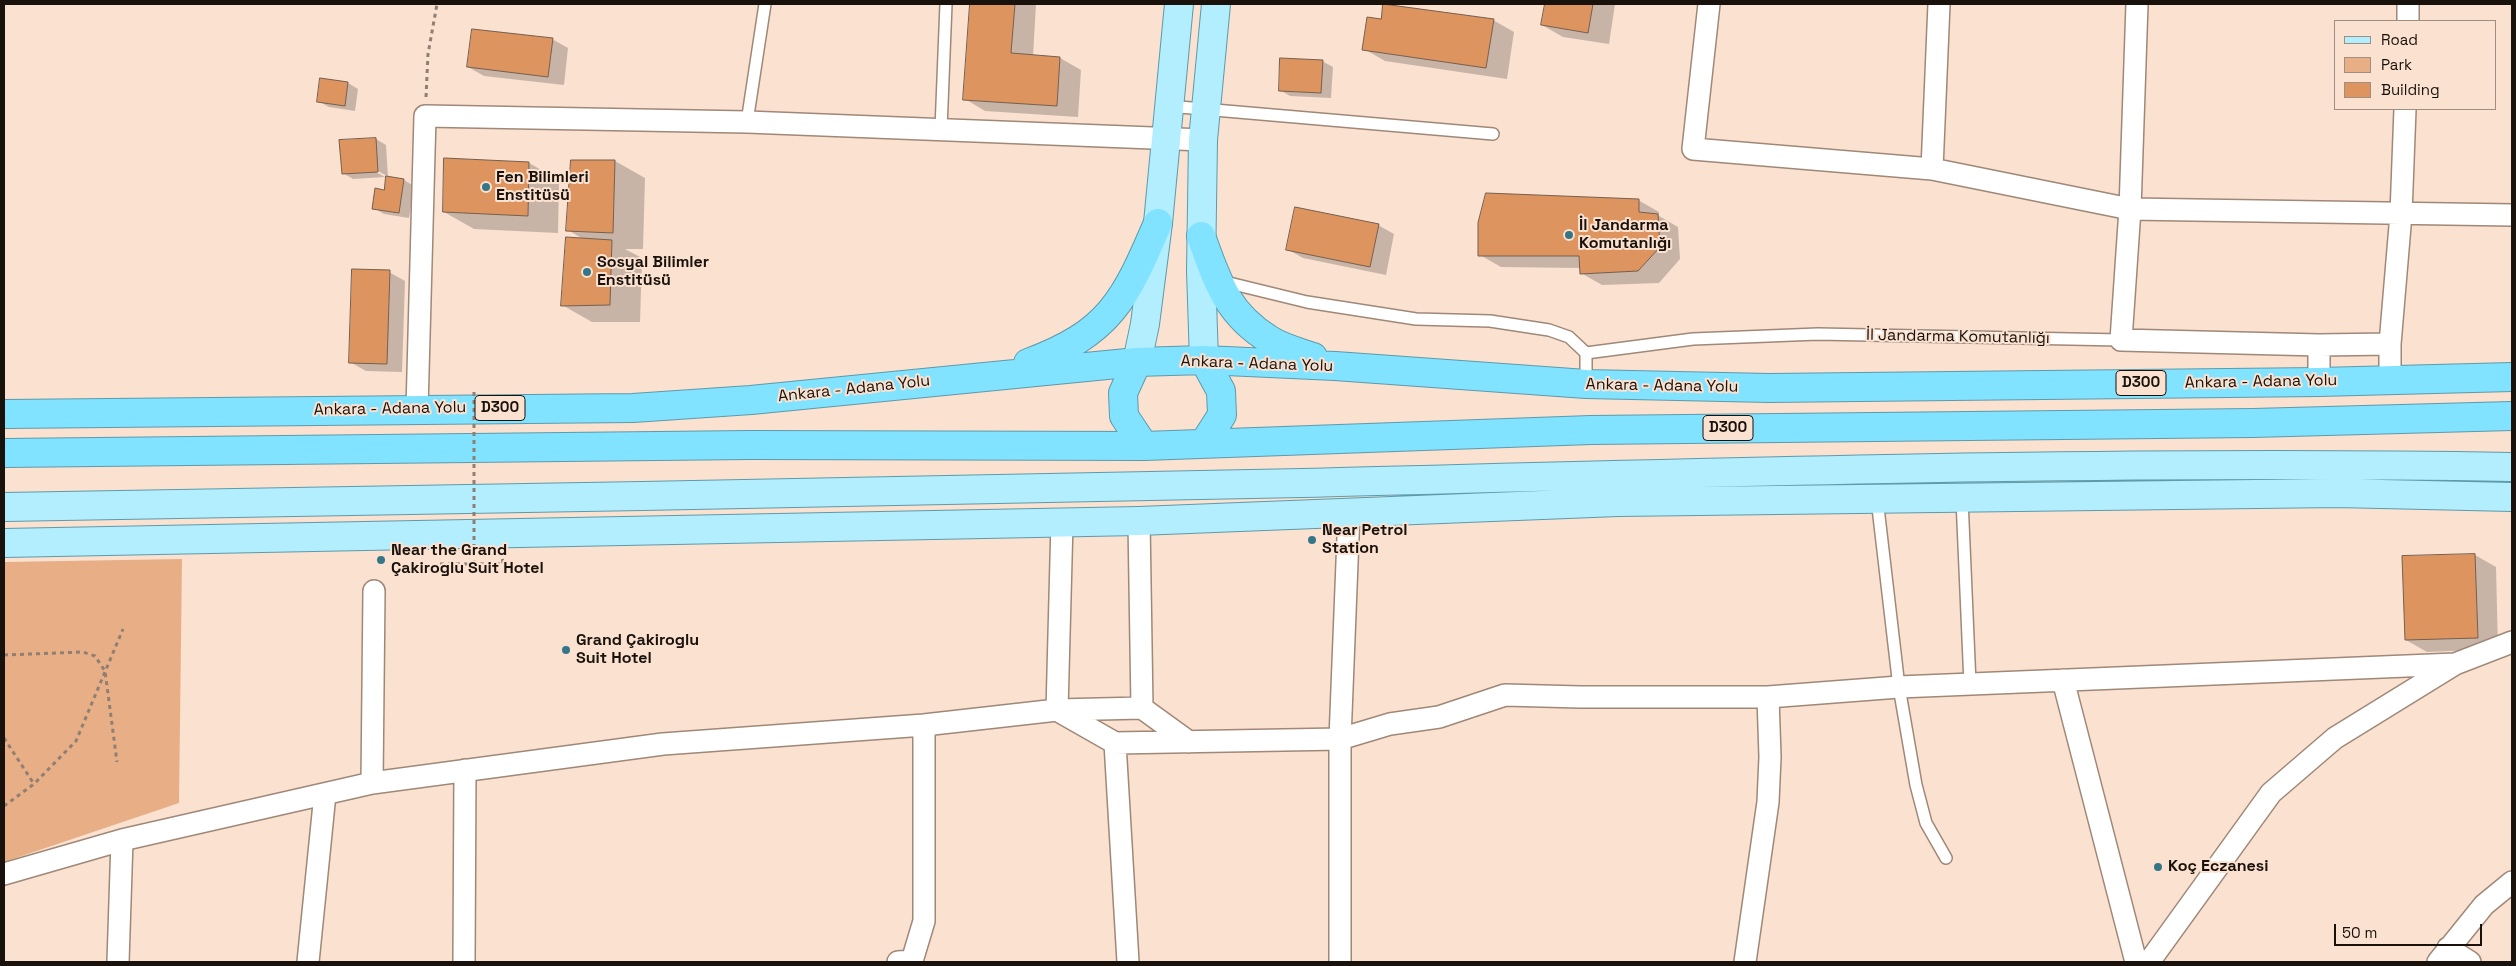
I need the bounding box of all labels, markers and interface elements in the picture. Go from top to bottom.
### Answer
legend [2334,20,2496,110]
text: Road [2381,30,2418,49]
text: Park [2381,55,2412,74]
text: Building [2381,80,2440,99]
place label: Fen Bilimleri Enstitüsü [496,168,589,206]
marker: Fen Bilimleri Enstitüsü [480,181,492,193]
place label: İl Jandarma Komutanlığı [1579,216,1671,254]
marker: İl Jandarma Komutanlığı [1563,229,1575,241]
place label: Sosyal Bilimler Enstitüsü [597,253,709,291]
marker: Sosyal Bilimler Enstitüsü [581,266,593,278]
street label: İl Jandarma Komutanlığı [1866,326,2050,348]
street label: Ankara - Adana Yolu [1180,352,1334,376]
road number: D300 [2116,370,2166,396]
street label: Ankara - Adana Yolu [777,371,931,407]
street label: Ankara - Adana Yolu [2185,371,2337,393]
street label: Ankara - Adana Yolu [1586,375,1738,397]
road number: D300 [475,396,525,420]
street label: Ankara - Adana Yolu [314,398,466,420]
road number: D300 [1703,416,1753,440]
place label: Near Petrol Station [1322,521,1407,559]
marker: Near Petrol Station [1306,534,1318,546]
place label: Near the Grand Çakiroglu Suit Hotel [391,541,544,579]
marker: Near the Grand Çakiroglu Suit Hotel [375,554,387,566]
place label: Grand Çakiroglu Suit Hotel [576,631,699,669]
marker: Grand Çakiroglu Suit Hotel [560,644,572,656]
place label: Koç Eczanesi [2168,857,2268,877]
marker: Koç Eczanesi [2152,861,2164,873]
scale bar [2336,914,2484,946]
text: 50 m [2342,923,2377,942]

